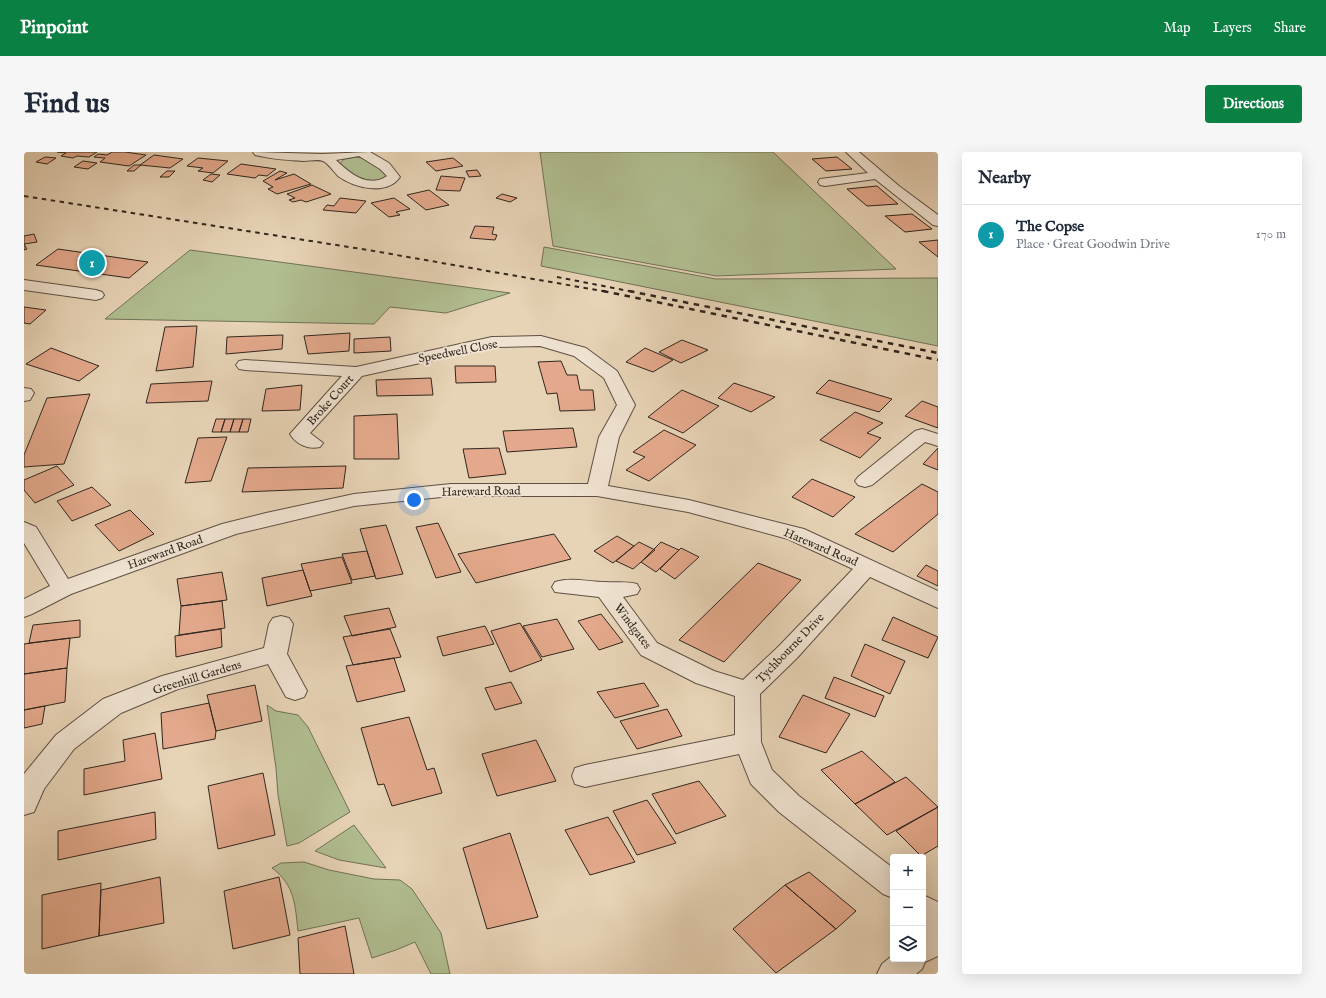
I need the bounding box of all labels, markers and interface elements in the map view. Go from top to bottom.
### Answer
text: Pinpoint [20,16,88,40]
text: Map [1164,19,1191,37]
text: Layers [1213,19,1252,37]
text: Share [1274,19,1306,37]
button: Directions [1205,85,1302,123]
text: Find us [24,87,110,122]
text: Nearby [978,168,1031,189]
text: The Copse [1016,217,1084,236]
text: 1 [989,226,993,243]
text: 170 m [1256,226,1286,243]
text: Place · Great Goodwin Drive [1016,236,1170,253]
pin: 1 [79,248,105,278]
street label: Speedwell Close [417,336,500,368]
street label: Broke Court [304,372,357,429]
street label: Hareward Road [441,483,521,500]
your location [404,490,424,510]
street label: Hareward Road [781,525,861,570]
street label: Hareward Road [125,532,205,573]
street label: Windgates [611,601,655,652]
street label: Tychbourne Drive [753,610,828,686]
street label: Greenhill Gardens [151,657,243,698]
map controls [890,854,926,962]
button: + [890,854,926,890]
button: − [890,890,926,926]
button: layers [890,926,926,962]

